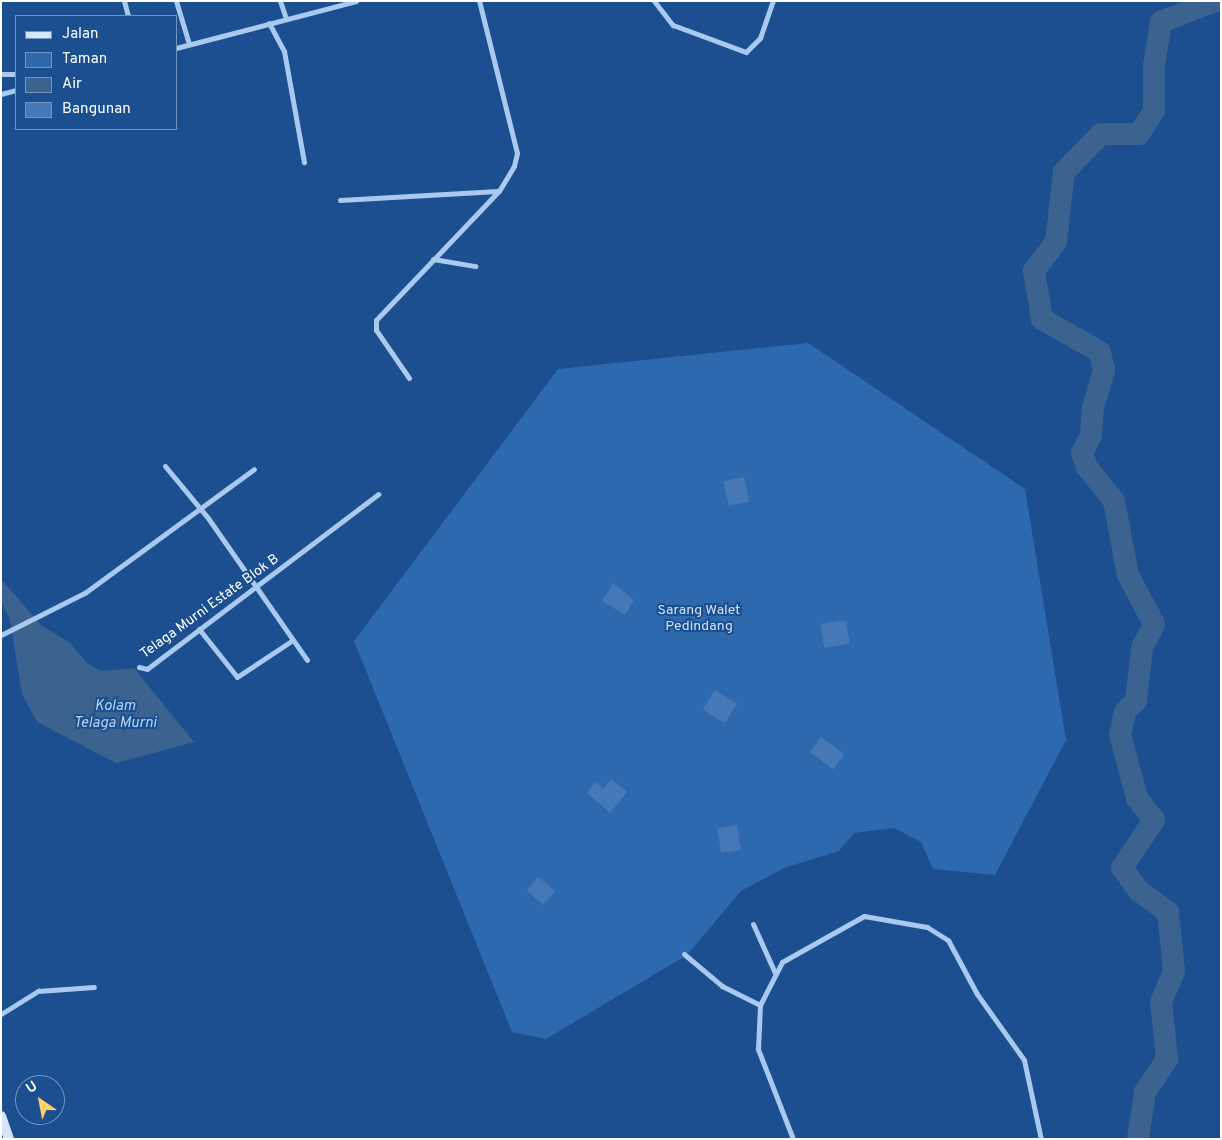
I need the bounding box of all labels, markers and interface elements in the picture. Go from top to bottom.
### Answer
legend [15,15,178,130]
text: Jalan [62,25,99,44]
text: Taman [62,50,107,69]
text: Air [62,75,82,94]
text: Bangunan [62,100,131,119]
street label: Telaga Murni Estate Blok B [137,551,283,663]
park label: Sarang Walet Pedindang [657,603,741,636]
water label: Kolam Telaga Murni [73,697,157,732]
north arrow [15,1075,65,1125]
text: U [23,1078,41,1098]

